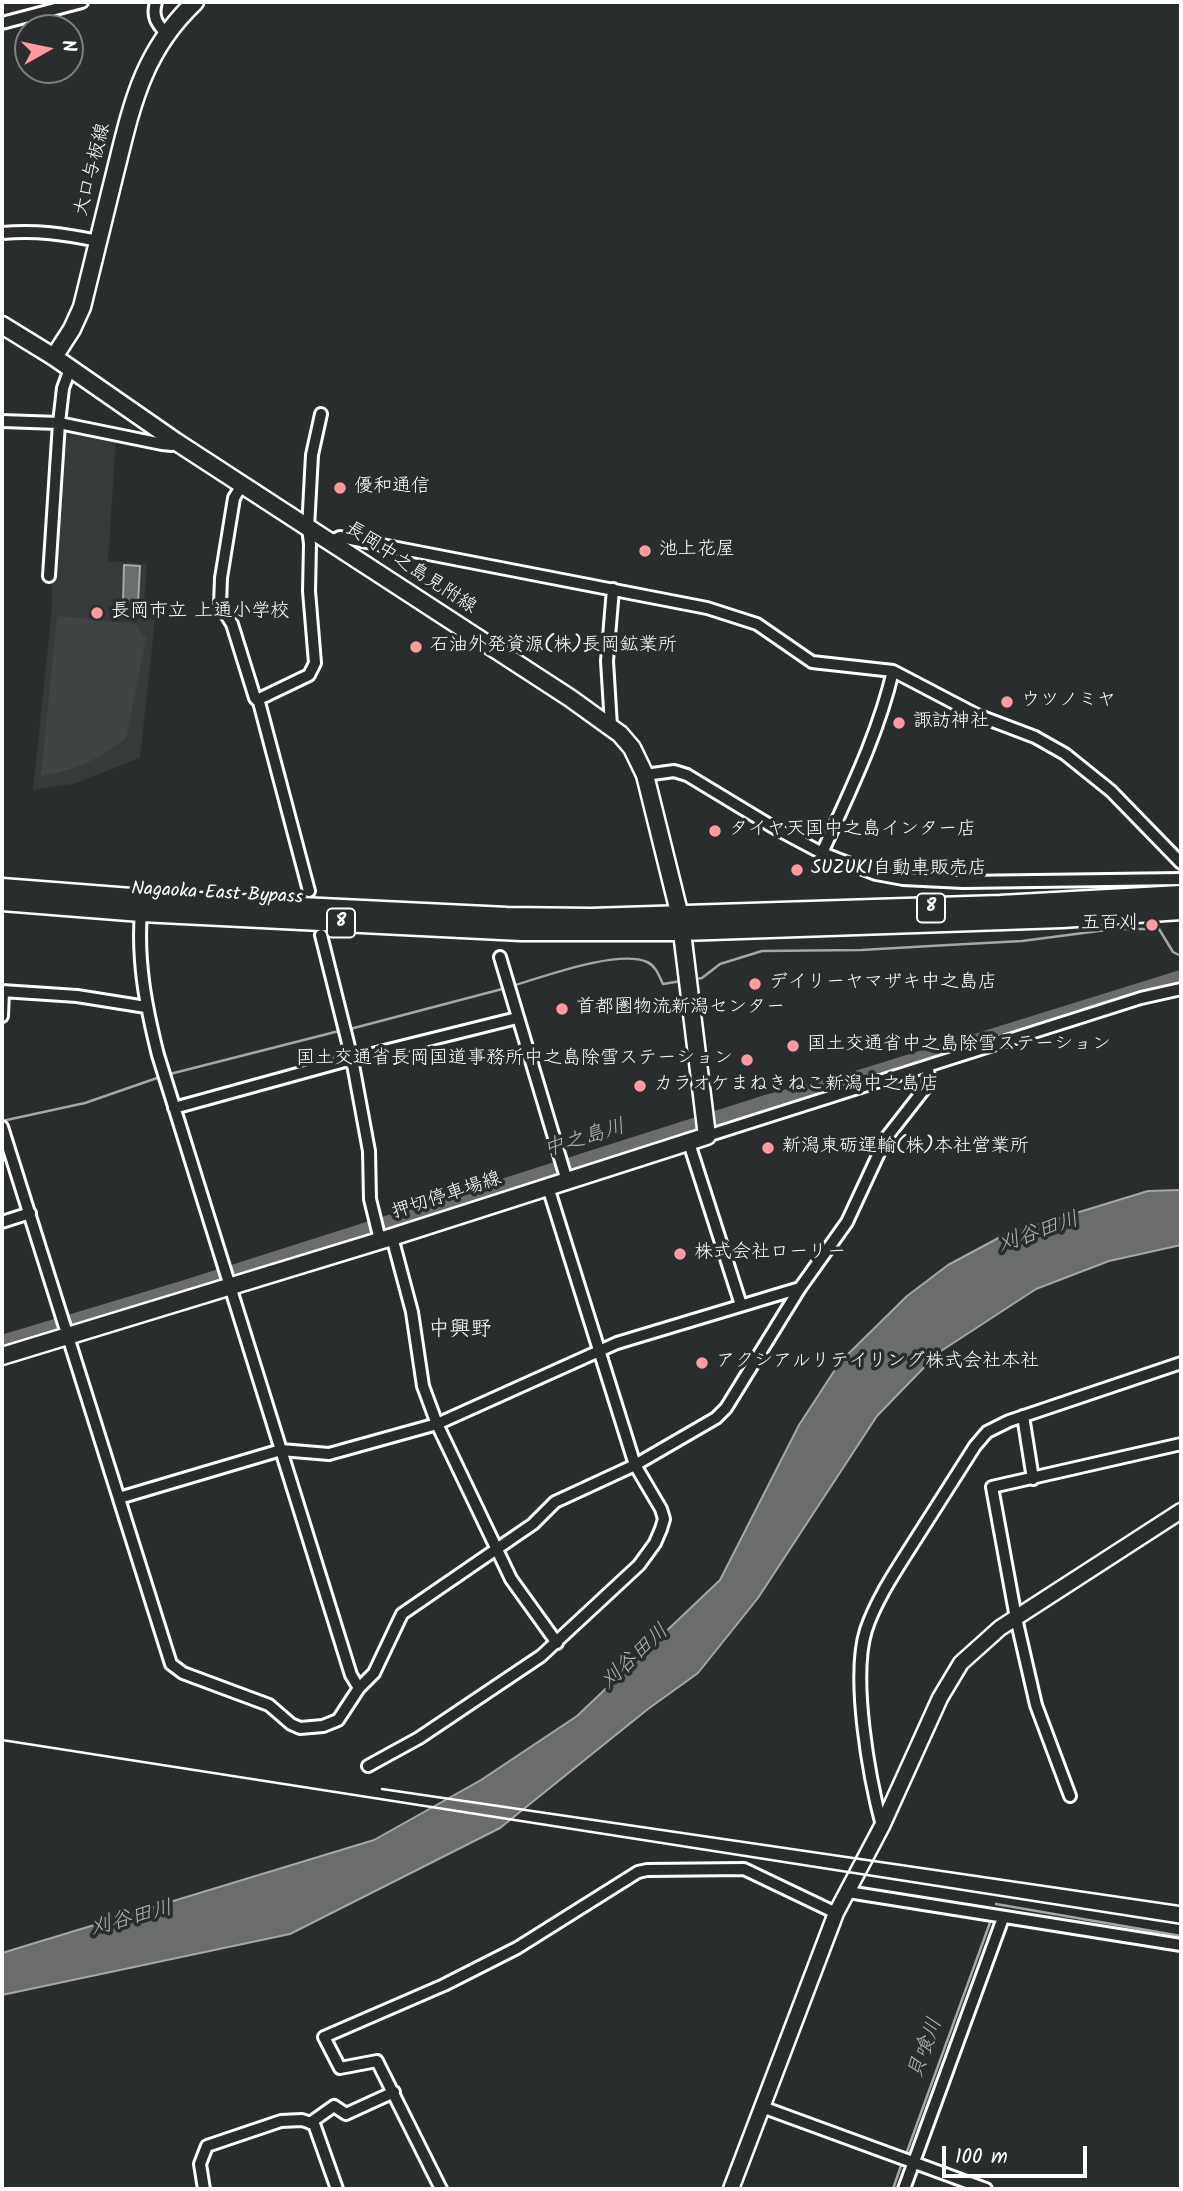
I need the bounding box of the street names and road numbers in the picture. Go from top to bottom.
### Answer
street label: 大口与板線 [71,121,117,219]
street label: 長岡中之島見附線 [340,518,480,620]
street label: Nagaoka East Bypass [130,879,304,911]
road number: 8 [917,894,945,923]
road number: 8 [327,908,355,938]
street label: 押切停車場線 [389,1169,505,1225]

